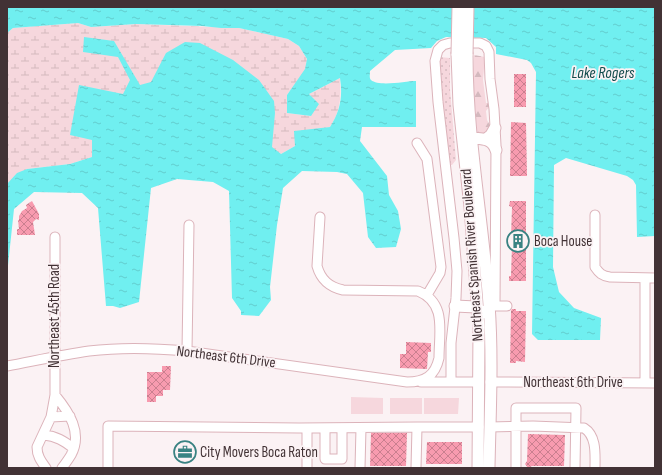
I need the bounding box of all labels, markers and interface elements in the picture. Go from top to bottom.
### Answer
water label: Lake Rogers [572,64,635,83]
street label: Northeast Spanish River Boulevard [456,168,488,342]
building icon: Boca House [505,228,531,254]
place label: Boca House [534,232,592,251]
street label: Northeast 45th Road [45,264,64,368]
street label: Northeast 6th Drive [175,341,277,373]
street label: Northeast 6th Drive [523,373,623,392]
office icon: City Movers Boca Raton [172,439,198,465]
place label: City Movers Boca Raton [200,443,318,462]

